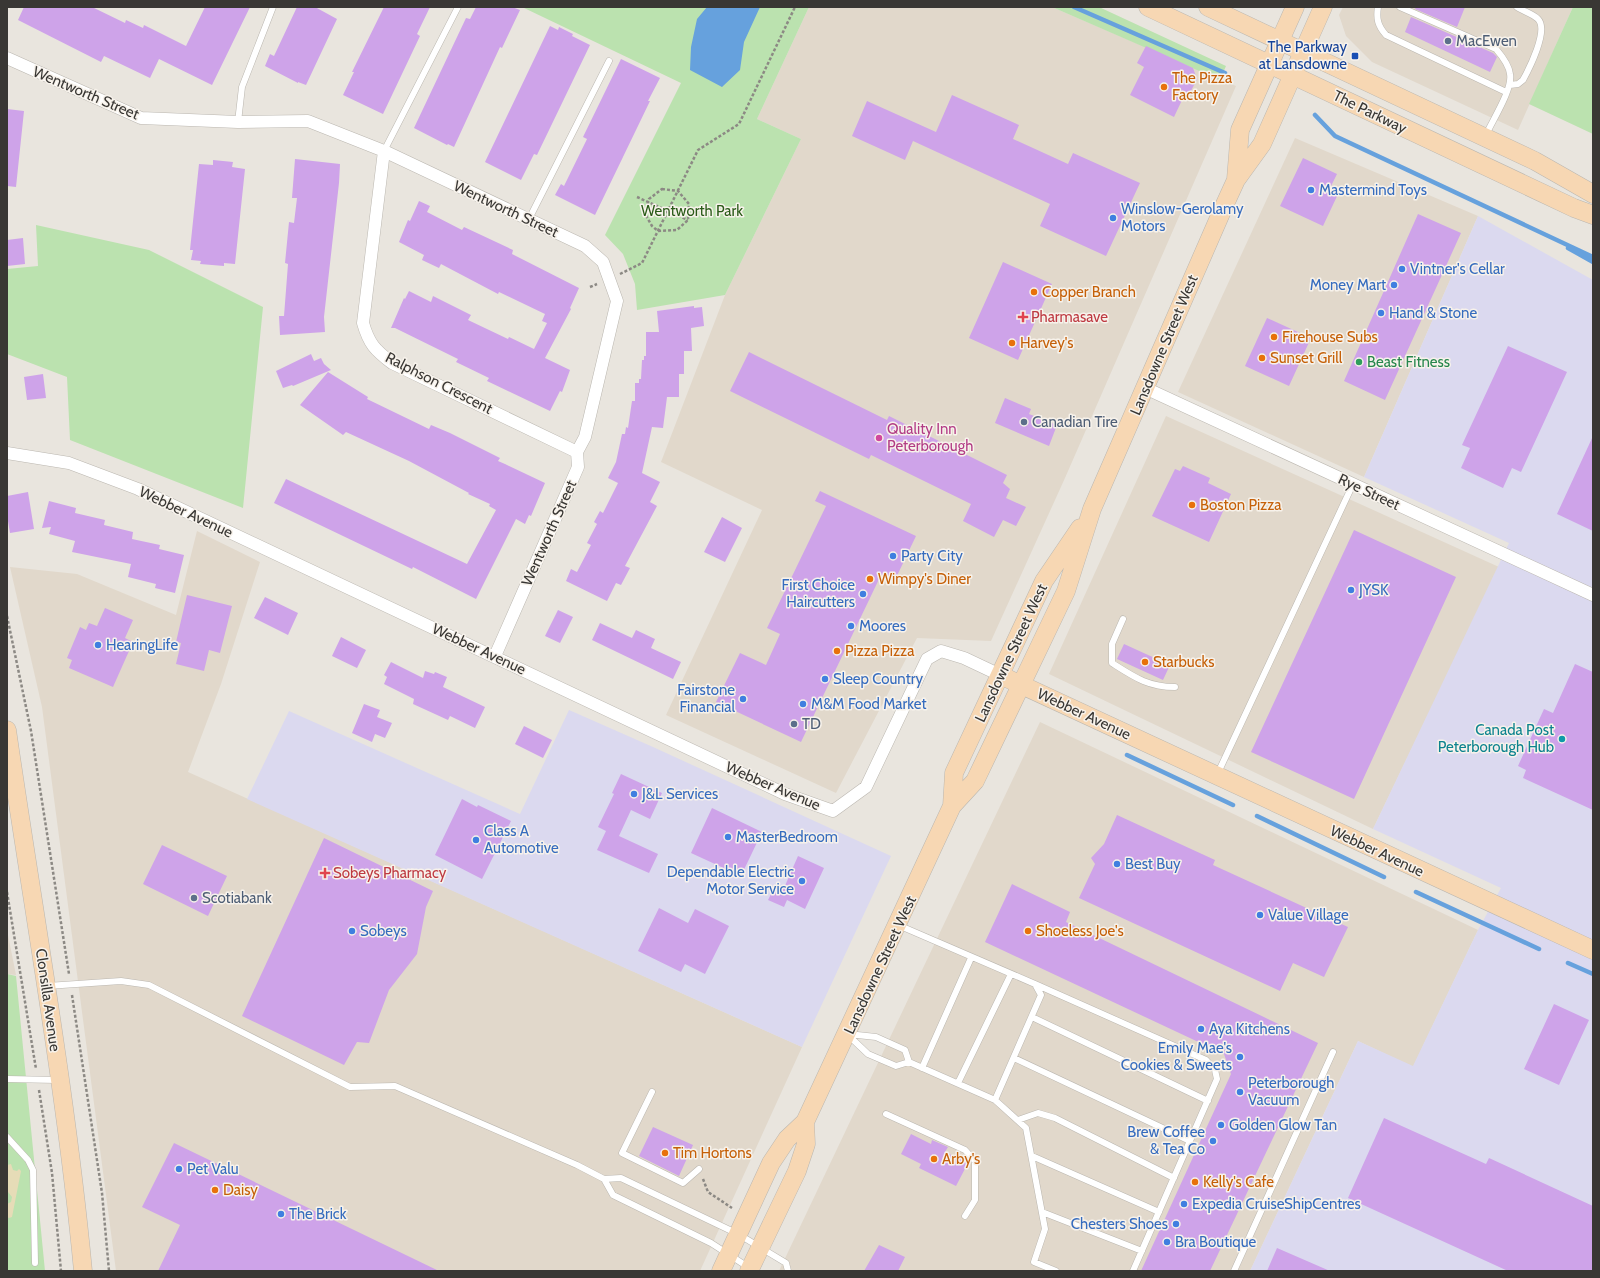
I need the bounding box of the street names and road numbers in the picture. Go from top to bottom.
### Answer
street label: Wentworth Street [30,63,142,123]
street label: The Parkway [1330,87,1410,138]
street label: Wentworth Street [451,177,561,241]
street label: Lansdowne Street West [1126,272,1202,418]
street label: Ralphson Crescent [382,348,496,418]
street label: Rye Street [1335,470,1403,514]
street label: Wentworth Street [518,477,580,589]
street label: Webber Avenue [136,482,236,542]
street label: Lansdowne Street West [971,581,1051,725]
street label: Webber Avenue [429,619,529,679]
street label: Webber Avenue [1034,684,1134,744]
street label: Webber Avenue [723,758,823,814]
street label: Webber Avenue [1327,821,1427,881]
street label: Lansdowne Street West [840,893,920,1037]
street label: Clonsilla Avenue [32,947,64,1053]

